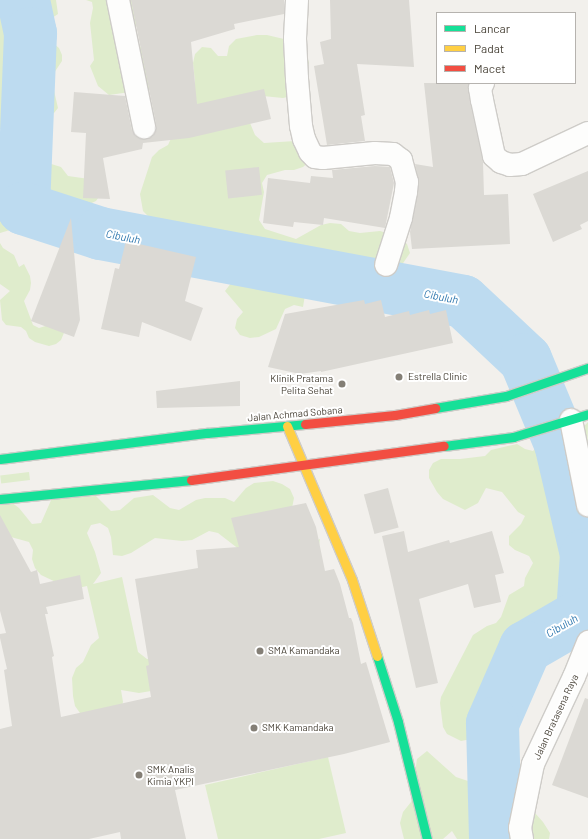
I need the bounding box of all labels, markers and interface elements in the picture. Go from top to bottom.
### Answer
legend [436,12,576,84]
text: Lancar [474,21,510,35]
text: Padat [474,41,504,55]
text: Macet [474,61,506,75]
water label: Cibuluh [105,227,141,247]
water label: Cibuluh [423,287,459,307]
marker: Estrella Clinic [393,371,405,383]
place label: Estrella Clinic [408,371,467,383]
place label: Klinik Pratama Pelita Sehat [270,372,333,396]
marker: Klinik Pratama Pelita Sehat [336,378,348,390]
street label: Jalan Achmad Sobana [247,404,343,424]
water label: Cibuluh [544,612,580,640]
place label: SMA Kamandaka [268,645,340,657]
marker: SMA Kamandaka [255,646,265,656]
street label: Jalan Bratasena Raya [531,672,581,762]
place label: SMK Kamandaka [262,722,334,734]
marker: SMK Kamandaka [249,723,259,733]
place label: SMK Analis Kimia YKPI [147,763,194,786]
marker: SMK Analis Kimia YKPI [134,770,144,780]

